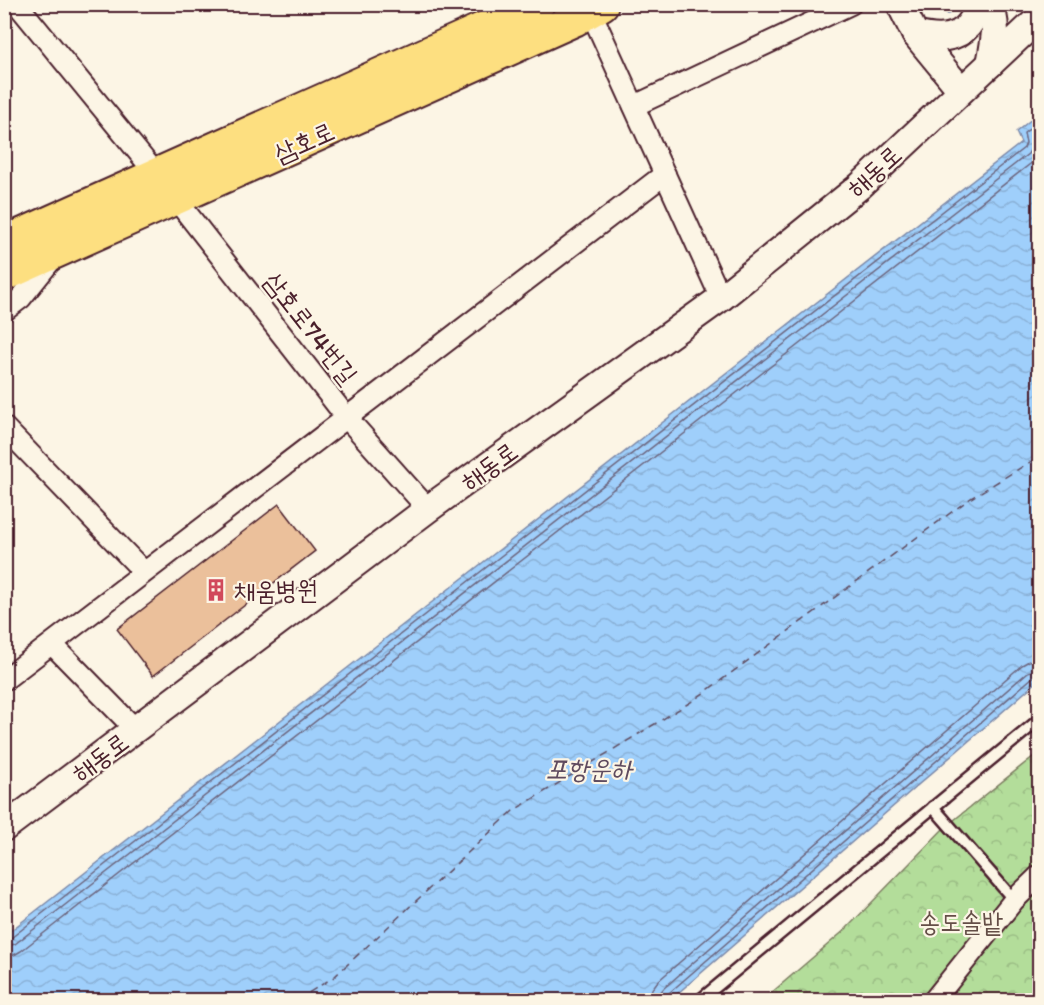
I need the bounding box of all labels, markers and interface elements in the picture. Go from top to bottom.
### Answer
street label: 삼호로 [269,115,339,169]
street label: 해동로 [840,138,908,204]
street label: 삼호로74번길 [257,266,365,390]
street label: 해동로 [454,435,524,497]
place label: 채움병원 [234,574,318,606]
building icon: 채움병원 [203,577,229,603]
street label: 해동로 [65,725,135,789]
water label: 포항운하 [546,752,635,785]
park label: 송도솔밭 [919,906,1003,938]

